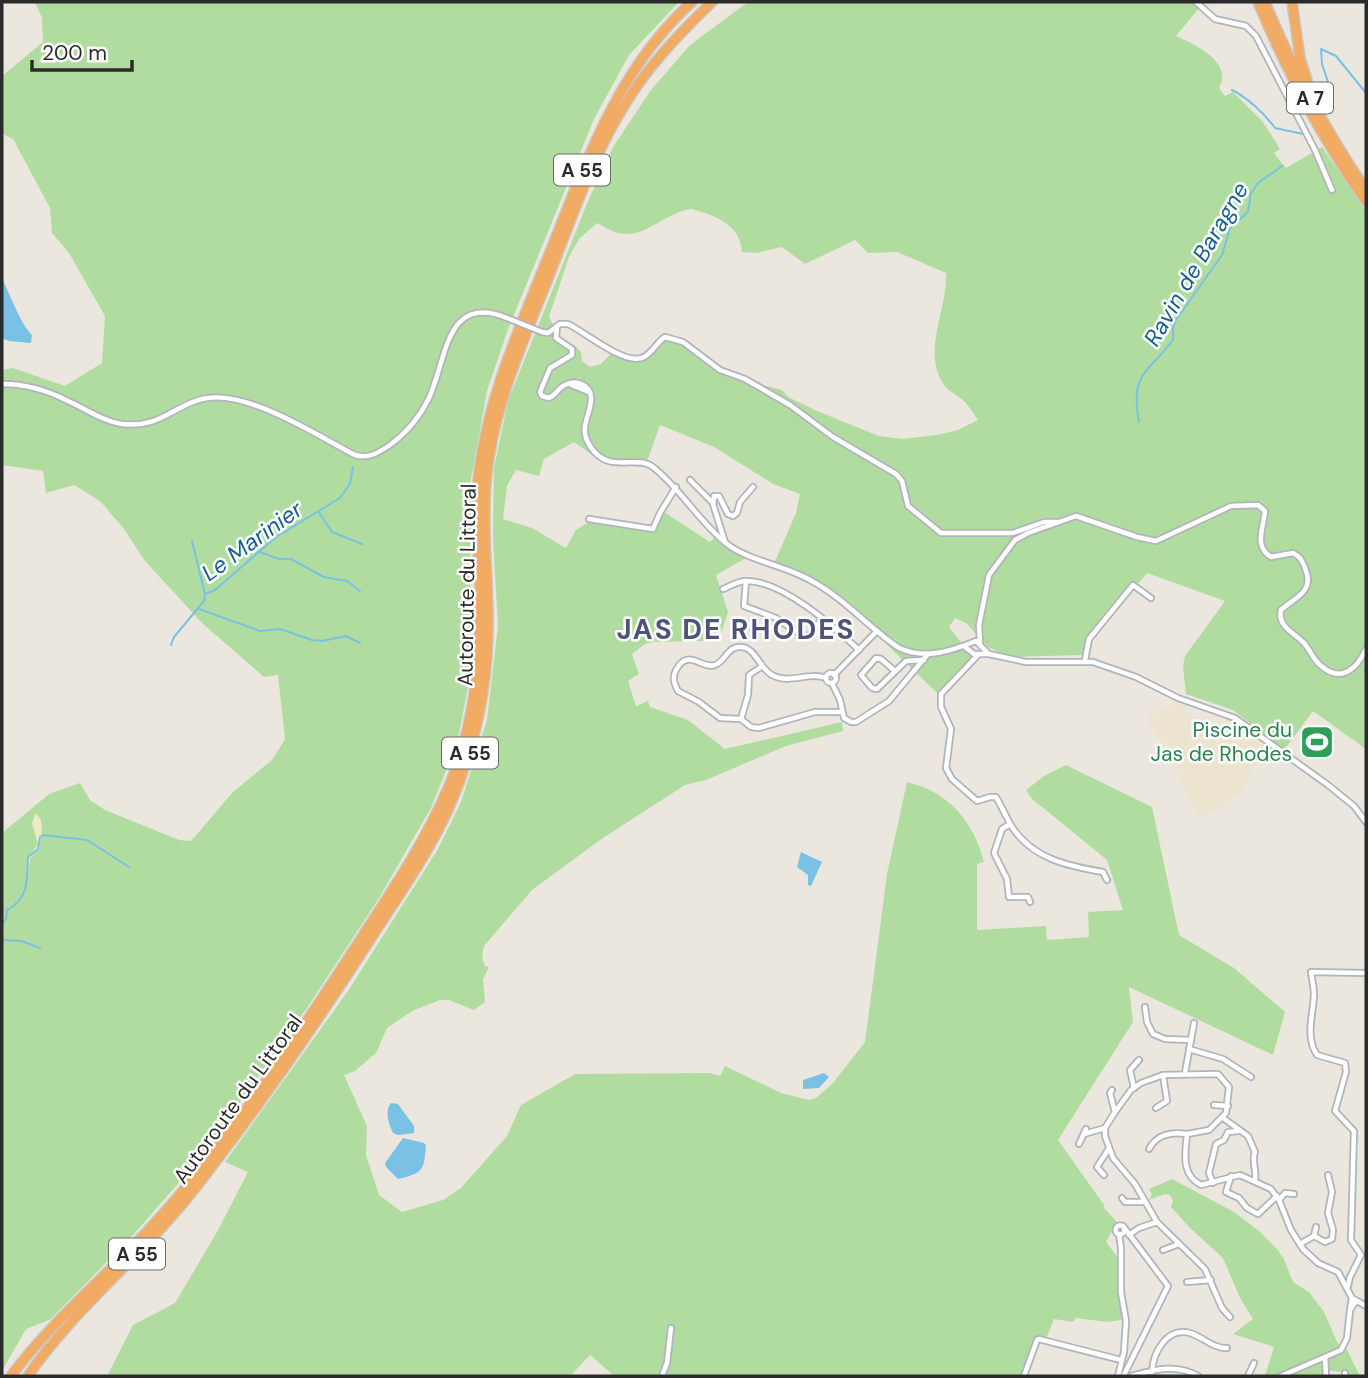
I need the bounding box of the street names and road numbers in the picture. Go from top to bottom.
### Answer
road number: A 7 [1287,82,1333,114]
road number: A 55 [554,154,610,186]
street label: Autoroute du Littoral [451,483,483,687]
road number: A 55 [442,738,498,768]
street label: Autoroute du Littoral [167,1009,309,1189]
road number: A 55 [109,1238,165,1270]

